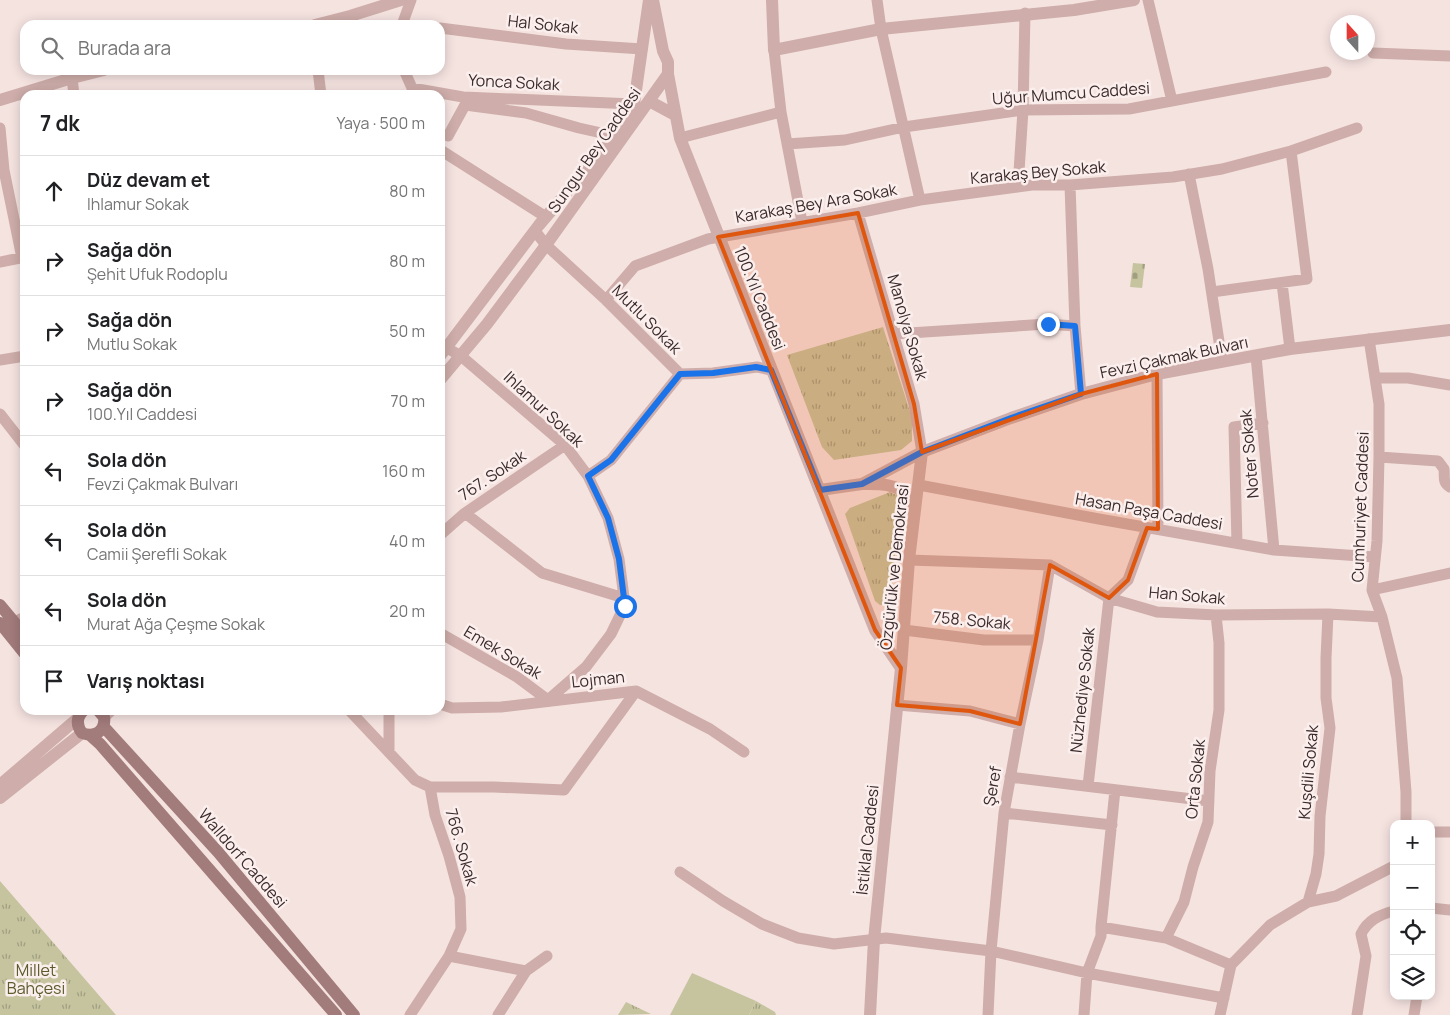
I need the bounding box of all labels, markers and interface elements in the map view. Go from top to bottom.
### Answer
street label: Hal Sokak [507,9,580,39]
north arrow [1330,15,1375,60]
search box [20,20,445,75]
icon: search [38,34,66,62]
text: Burada ara [78,35,171,61]
street label: Yonca Sokak [468,69,561,95]
street label: Uğur Mumcu Caddesi [991,77,1151,109]
street label: Sungur Bey Caddesi [542,83,646,217]
text: 7 dk [40,109,80,137]
text: Yaya · 500 m [336,112,425,134]
street label: Karakaş Bey Sokak [969,155,1108,189]
text: Düz devam et [87,167,210,193]
icon: ahead [40,177,68,205]
street label: Karakaş Bey Ara Sokak [734,178,899,228]
text: 80 m [389,180,425,202]
text: Ihlamur Sokak [87,193,189,215]
text: Sağa dön [87,237,172,263]
street label: 100.Yıl Caddesi [729,243,791,353]
icon: right [40,247,68,275]
text: 80 m [389,250,425,272]
text: Şehit Ufuk Rodoplu [87,263,228,285]
street label: Manolya Sokak [882,271,934,384]
street label: Mutlu Sokak [607,279,687,359]
text: Sağa dön [87,307,172,333]
route end [1037,313,1060,336]
icon: right [40,317,68,345]
text: 50 m [389,320,425,342]
street label: Fevzi Çakmak Bulvarı [1098,331,1250,383]
text: Mutlu Sokak [87,333,177,355]
street label: Ihlamur Sokak [499,366,590,453]
text: Sağa dön [87,377,172,403]
icon: right [40,387,68,415]
text: 70 m [390,390,425,412]
text: 100.Yıl Caddesi [87,403,197,425]
street label: Noter Sokak [1234,408,1264,499]
street label: Cumhuriyet Caddesi [1346,431,1374,583]
street label: 767. Sokak [454,444,531,505]
text: Sola dön [87,447,167,473]
icon: left [40,457,68,485]
text: 160 m [382,460,425,482]
text: Fevzi Çakmak Bulvarı [87,473,238,495]
street label: Özgürlük ve Demokrasi [874,483,914,651]
street label: Hasan Paşa Caddesi [1074,487,1224,535]
text: Sola dön [87,517,167,543]
icon: left [40,527,68,555]
text: 40 m [389,530,425,552]
text: Camii Şerefli Sokak [87,543,227,565]
street label: Han Sokak [1148,581,1227,609]
text: Sola dön [87,587,167,613]
route start [614,595,637,618]
icon: left [40,597,68,625]
text: 20 m [389,600,425,622]
street label: 758. Sokak [932,606,1013,634]
text: Murat Ağa Çeşme Sokak [87,613,265,635]
street label: Emek Sokak [460,620,547,684]
street label: Nüzhediye Sokak [1064,625,1100,754]
street label: Lojman [570,665,626,693]
icon: arrive [40,667,68,695]
text: Varış noktası [87,668,205,694]
street label: Kuşdili Sokak [1293,723,1323,820]
street label: Orta Sokak [1180,737,1210,820]
street label: Şeref [978,764,1006,808]
street label: İstiklal Caddesi [850,784,884,896]
street label: Walldorf Caddesi [194,804,292,912]
street label: 766. Sokak [441,806,484,889]
map controls [1390,820,1435,1000]
button: + [1390,820,1435,865]
button: − [1390,865,1435,910]
button: locate [1390,910,1435,955]
button: layers [1390,955,1435,1000]
park label: Millet Bahçesi [7,959,65,999]

